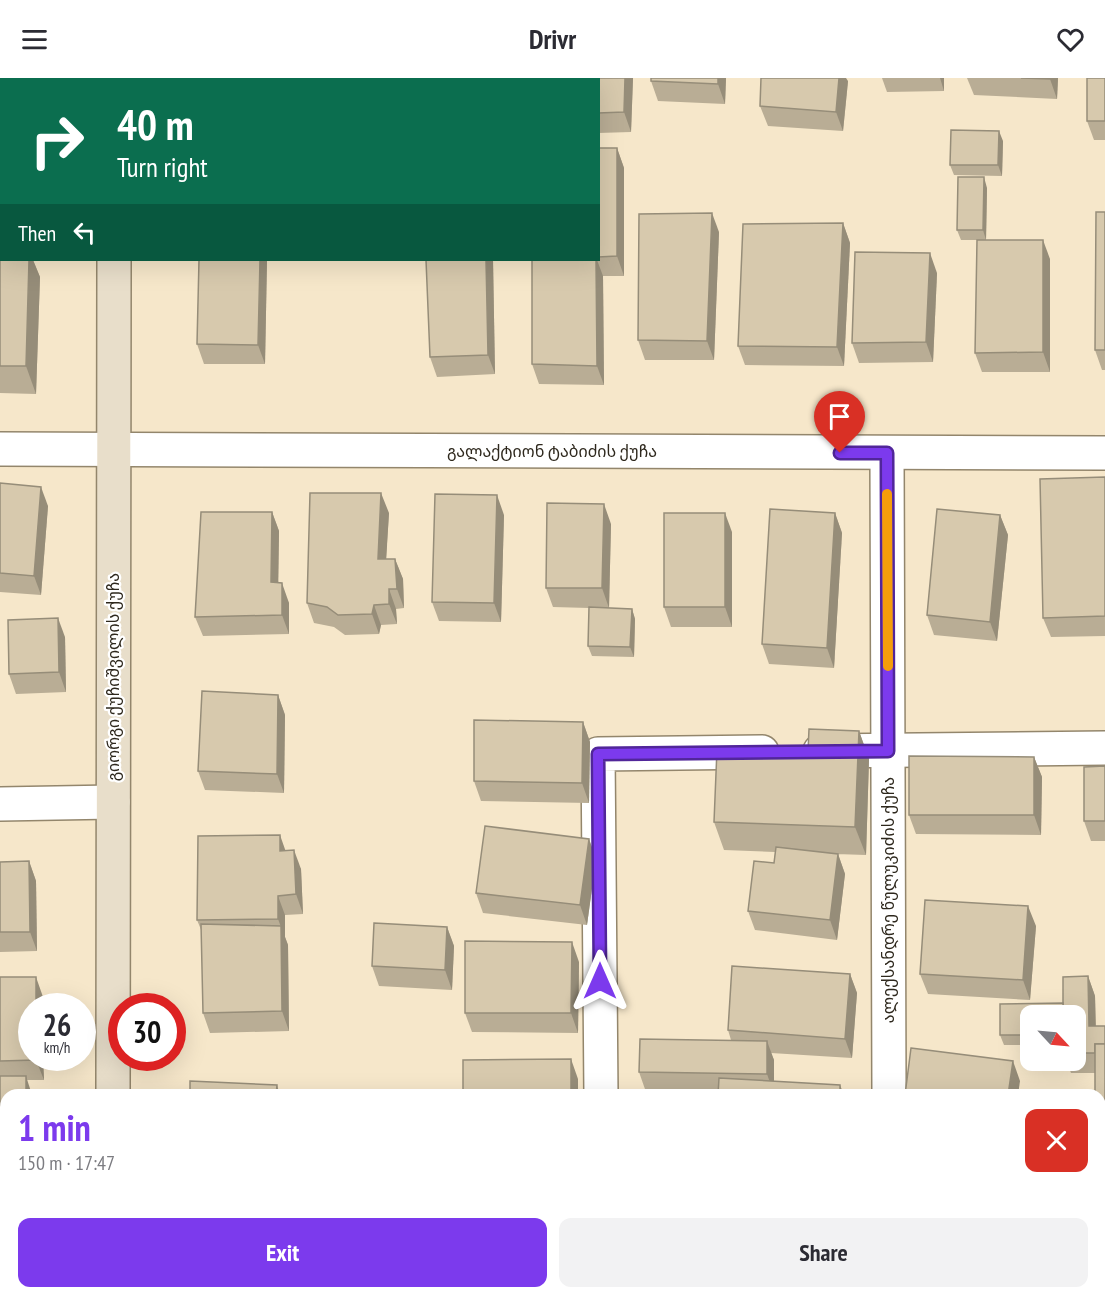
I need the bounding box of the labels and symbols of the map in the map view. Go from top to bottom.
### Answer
pin [814,391,865,453]
street label: გალაქტიონ ტაბიძის ქუჩა [447,441,657,462]
street label: გიორგი ქუჩიშვილის ქუჩა [103,573,124,781]
street label: ალექსანდრე წულუკიძის ქუჩა [878,777,899,1023]
position arrow [568,949,632,1013]
speed limit sign: 30 [108,993,186,1071]
north arrow [1020,1005,1086,1071]

